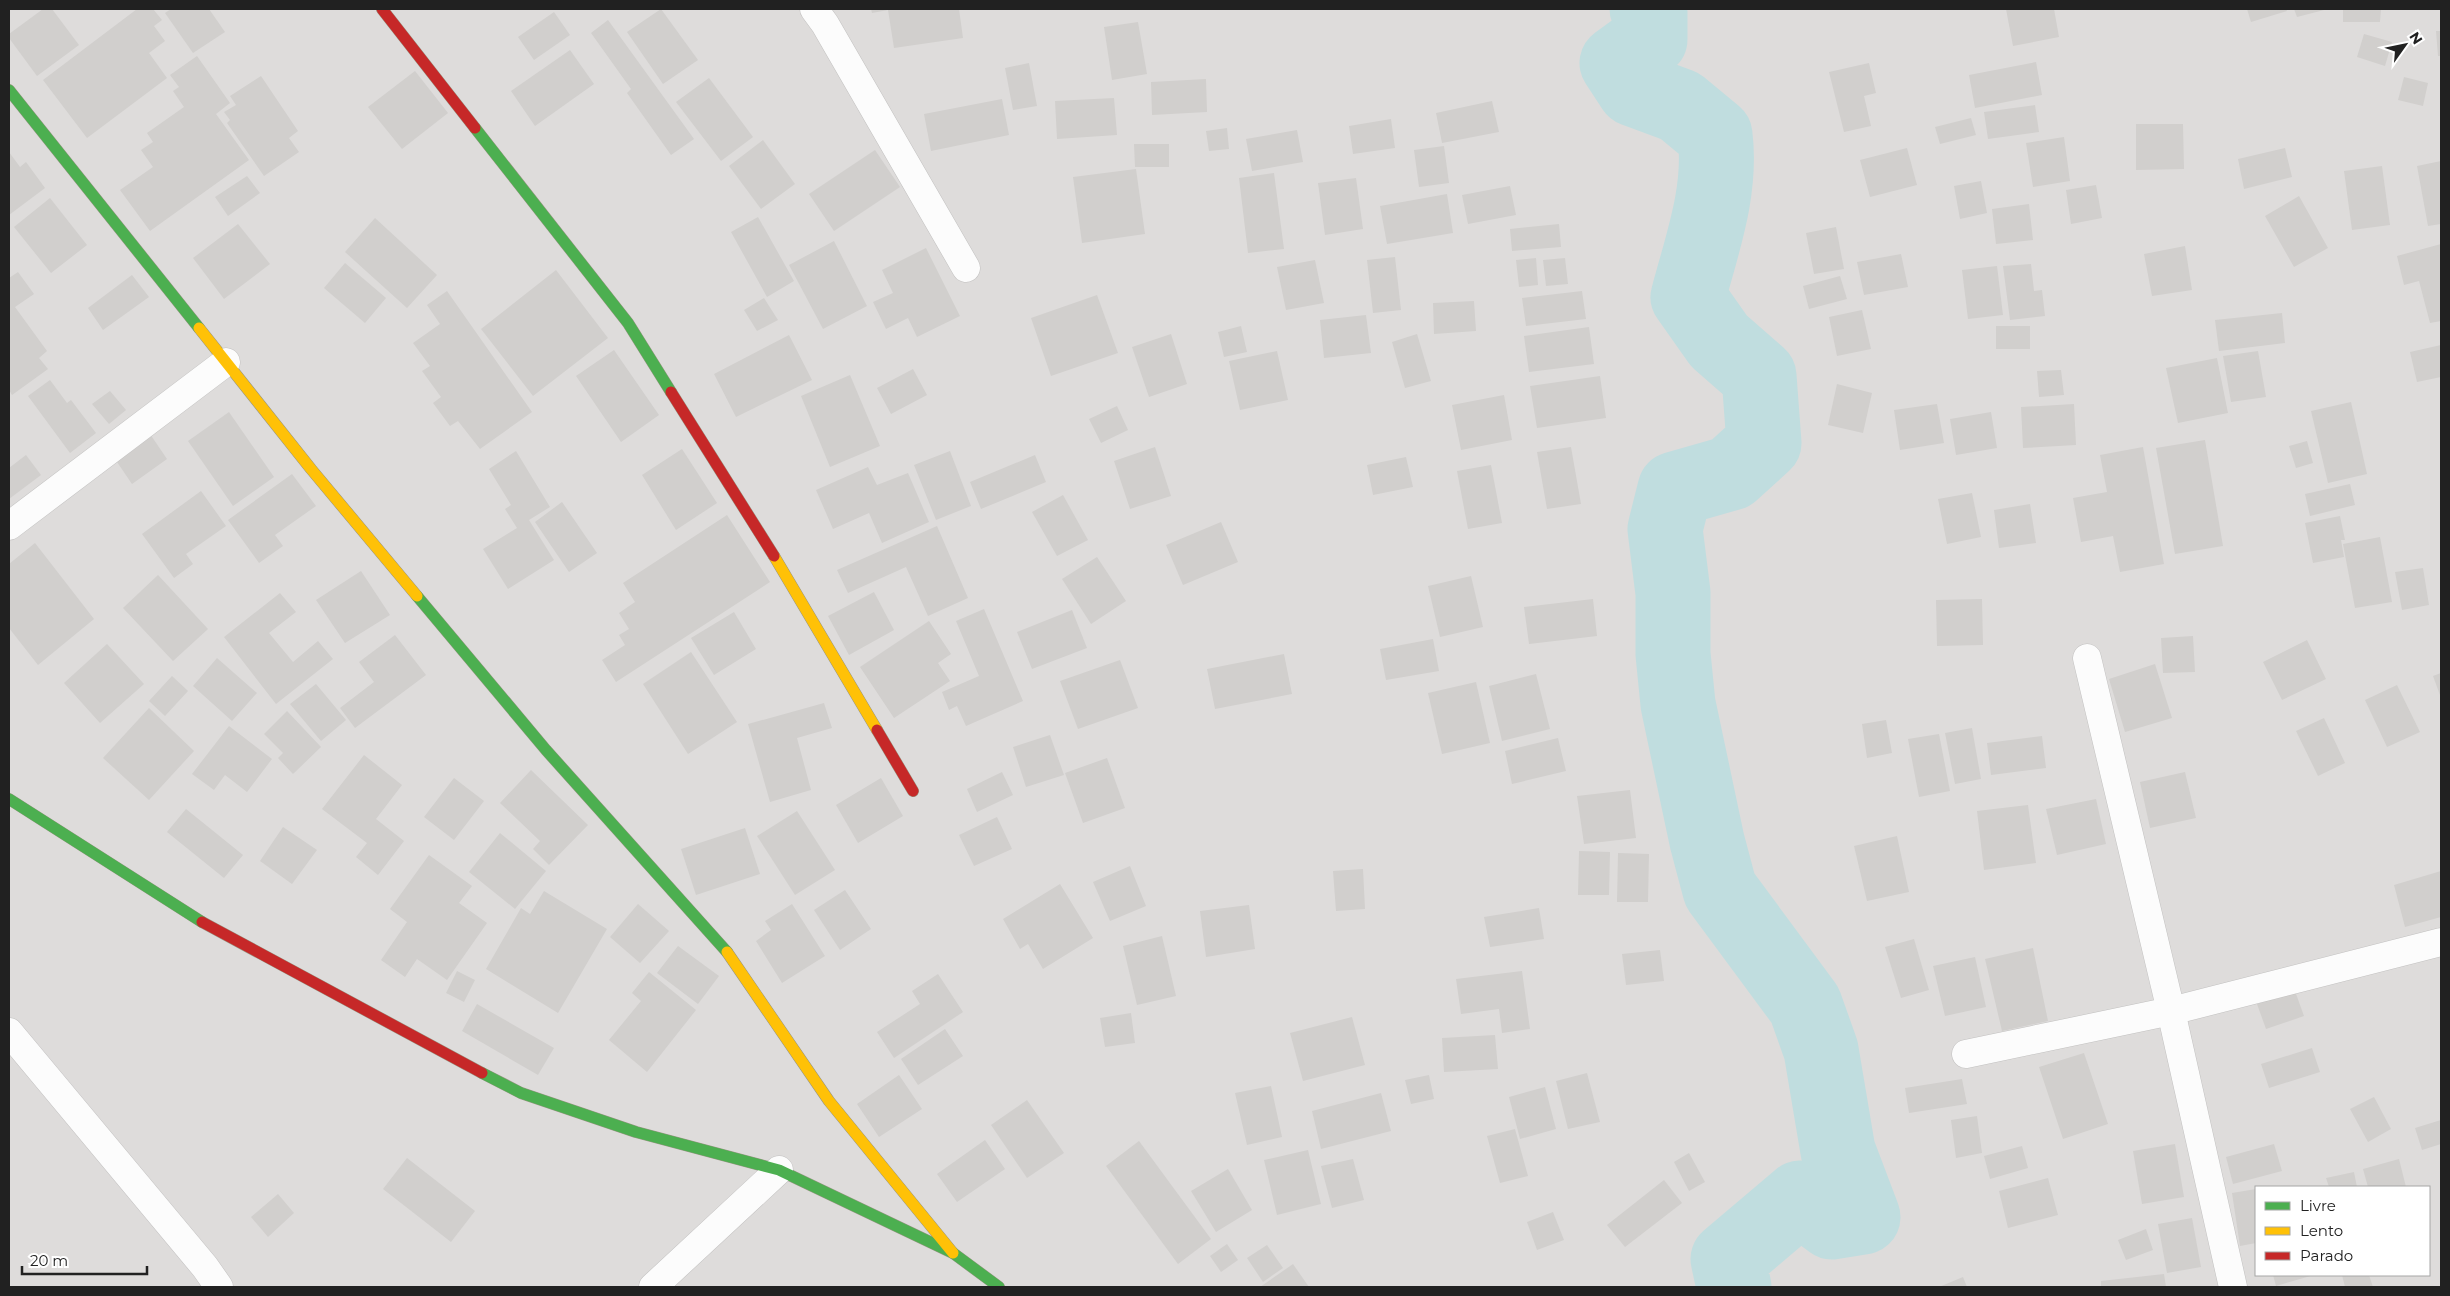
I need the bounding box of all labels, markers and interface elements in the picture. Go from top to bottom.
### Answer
north arrow [2380,20,2430,70]
text: N [2405,28,2427,48]
legend [2255,1186,2430,1276]
text: Livre [2300,1196,2336,1215]
text: Lento [2300,1221,2343,1240]
scale bar [22,1244,148,1276]
text: Parado [2300,1246,2353,1265]
text: 20 m [30,1251,68,1270]

